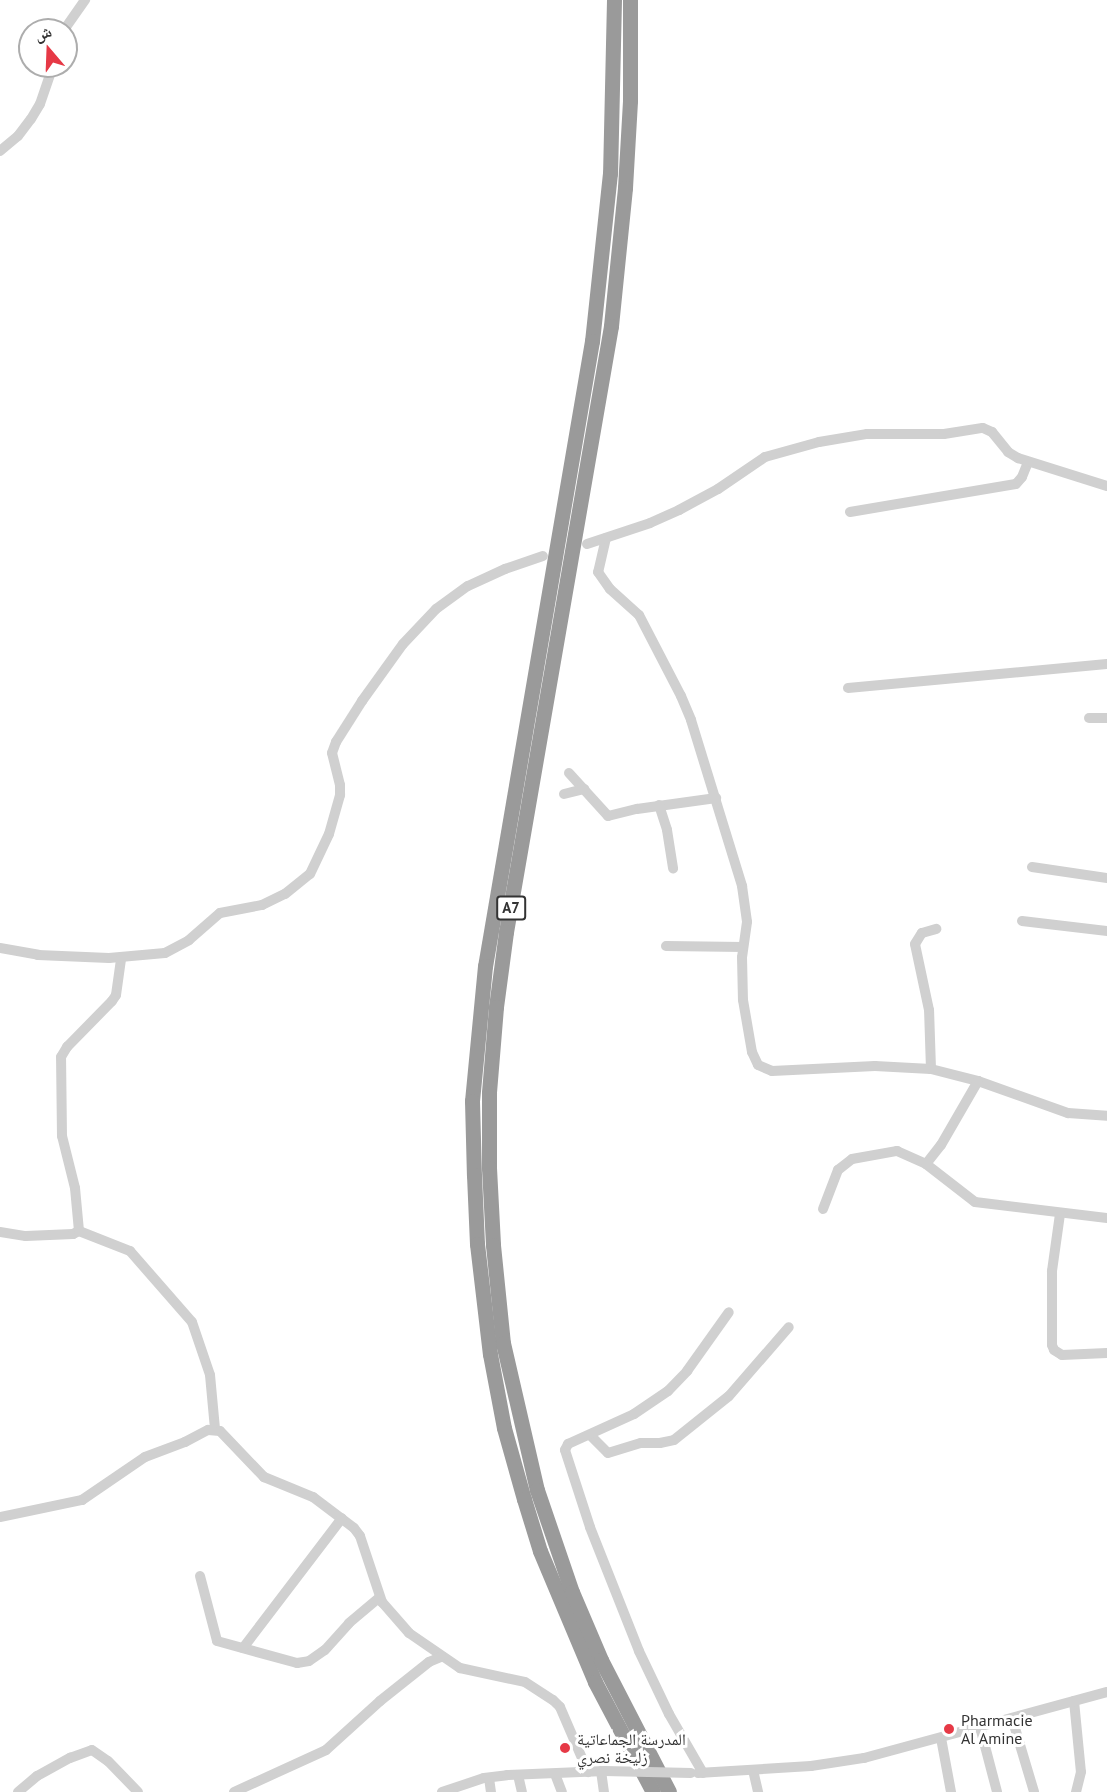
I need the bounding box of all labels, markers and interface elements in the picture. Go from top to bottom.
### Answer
north arrow [18,18,78,78]
text: ش [31,21,54,45]
road number: A7 [496,896,526,920]
place label: Pharmacie Al Amine [961,1710,1033,1748]
marker: Pharmacie Al Amine [942,1722,956,1736]
place label: المدرسة الجماعاتية زليخة نصري [577,1729,686,1767]
marker: المدرسة الجماعاتية زليخة نصري [558,1741,572,1755]

